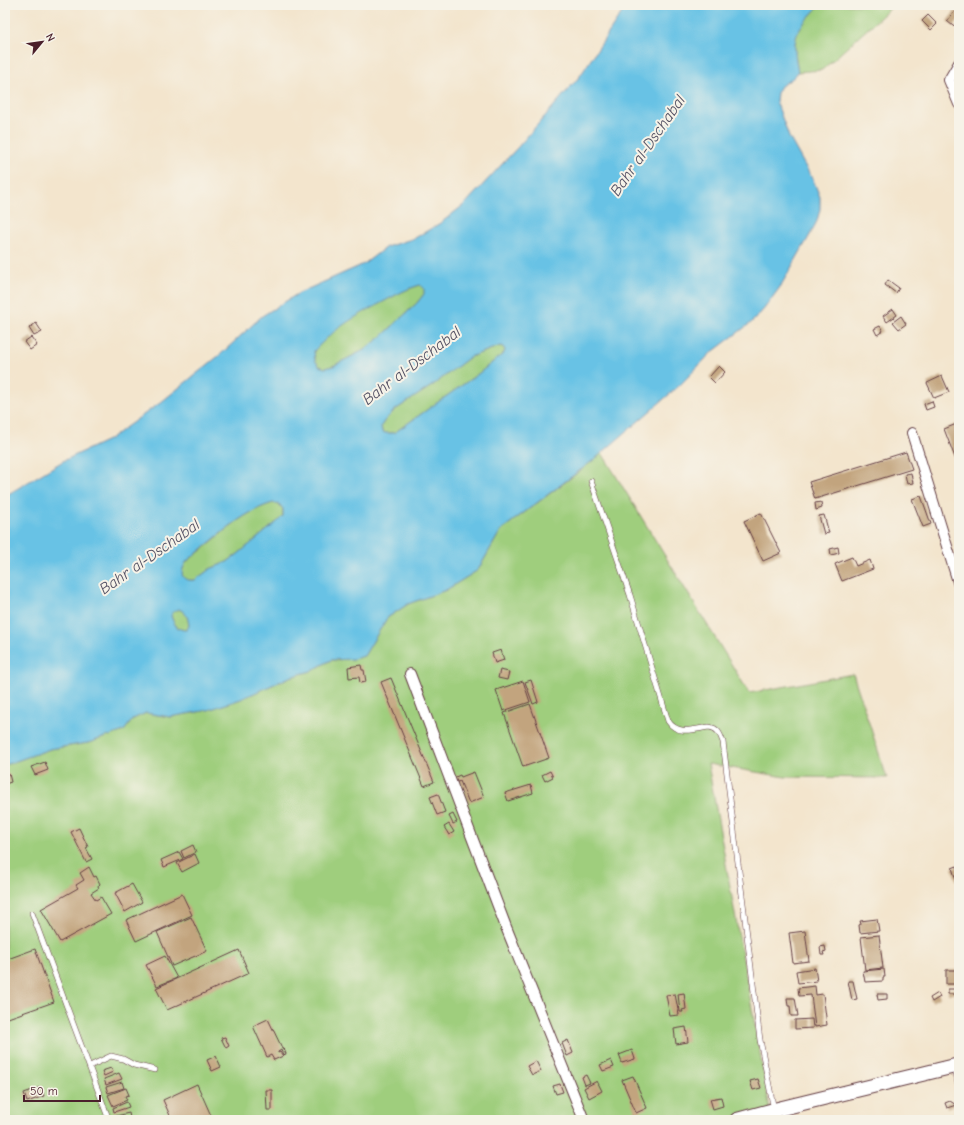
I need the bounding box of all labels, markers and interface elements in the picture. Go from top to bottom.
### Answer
north arrow [22,22,62,62]
text: N [43,31,58,44]
water label: Bahr al-Dschabal [607,92,689,199]
water label: Bahr al-Dschabal [359,323,465,409]
water label: Bahr al-Dschabal [96,515,204,598]
scale bar [24,1077,100,1103]
text: 50 m [30,1084,58,1098]

